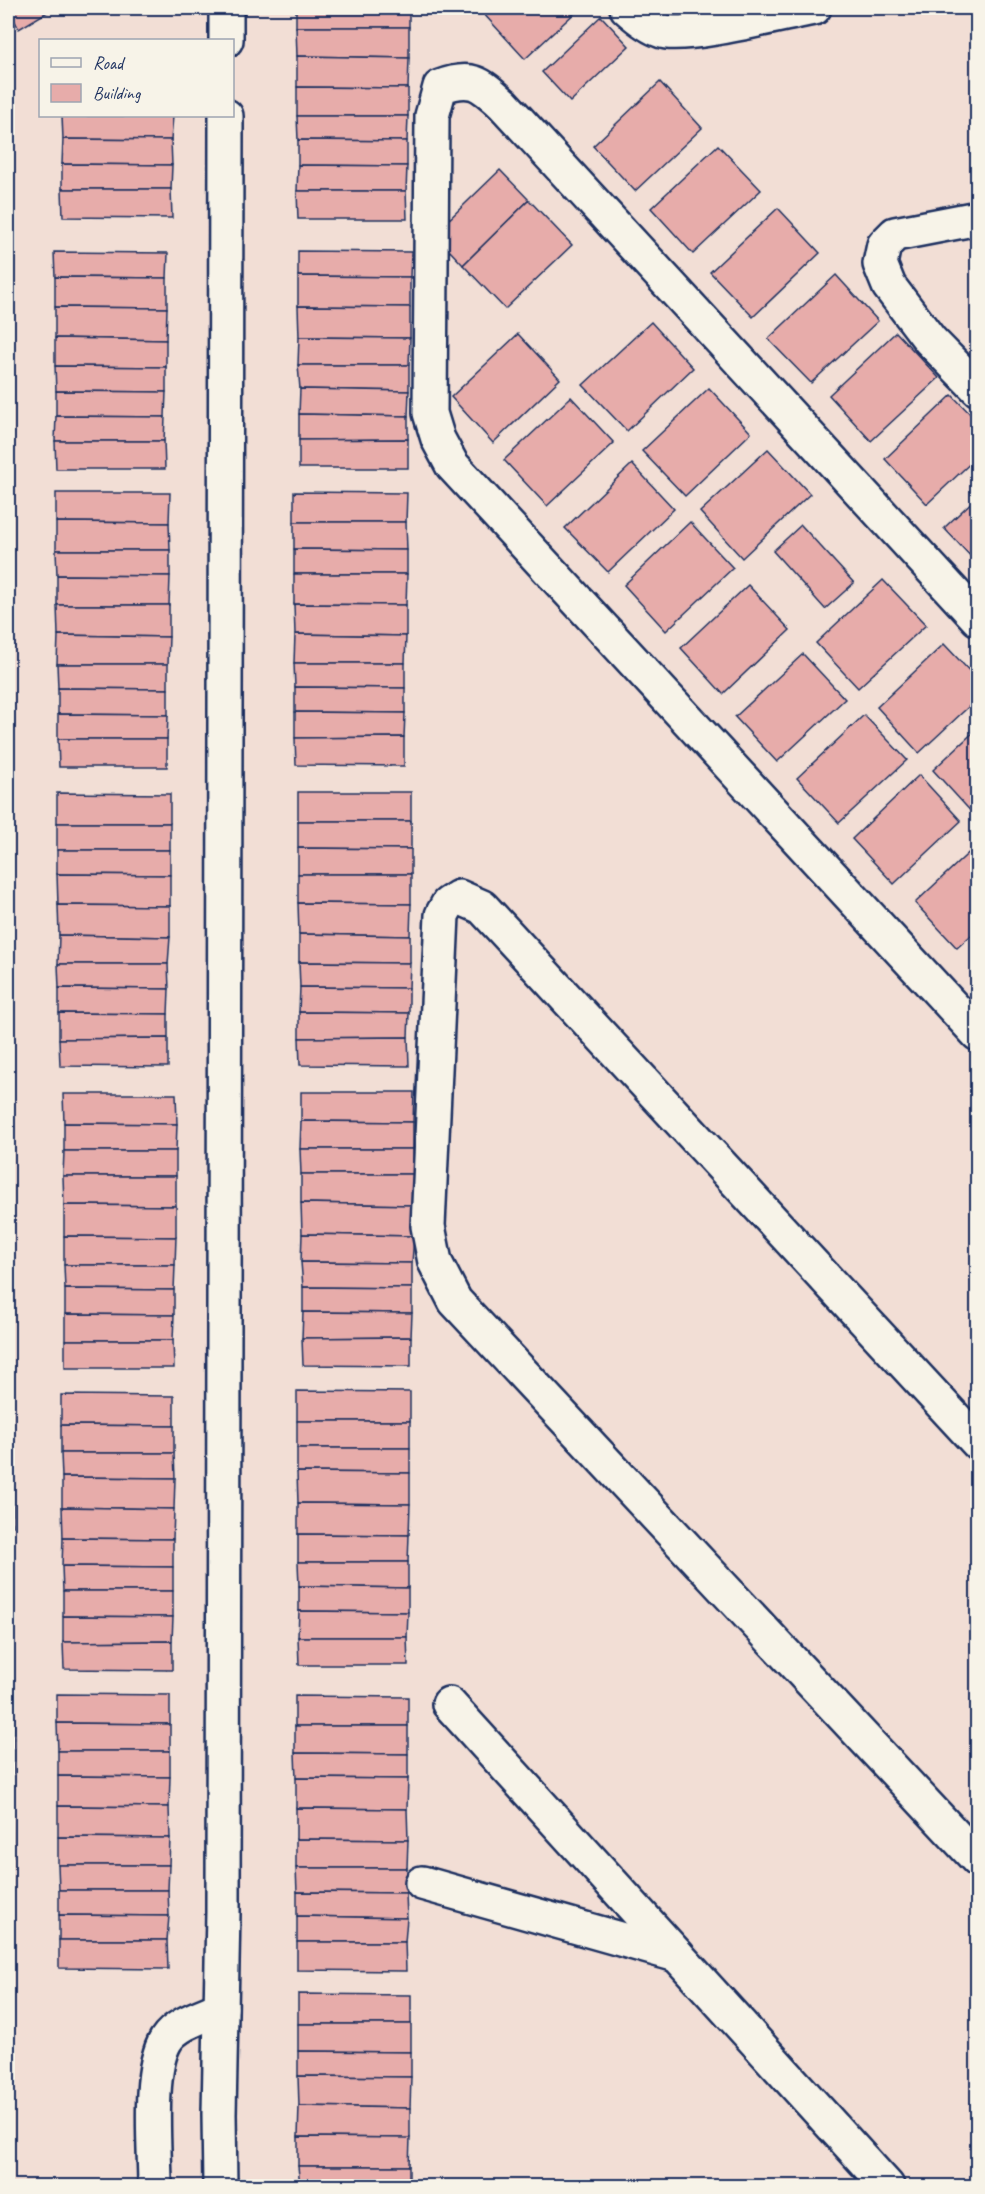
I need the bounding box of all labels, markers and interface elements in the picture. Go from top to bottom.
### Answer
legend [39,39,234,117]
text: Road [93,52,126,74]
text: Building [93,82,142,104]

